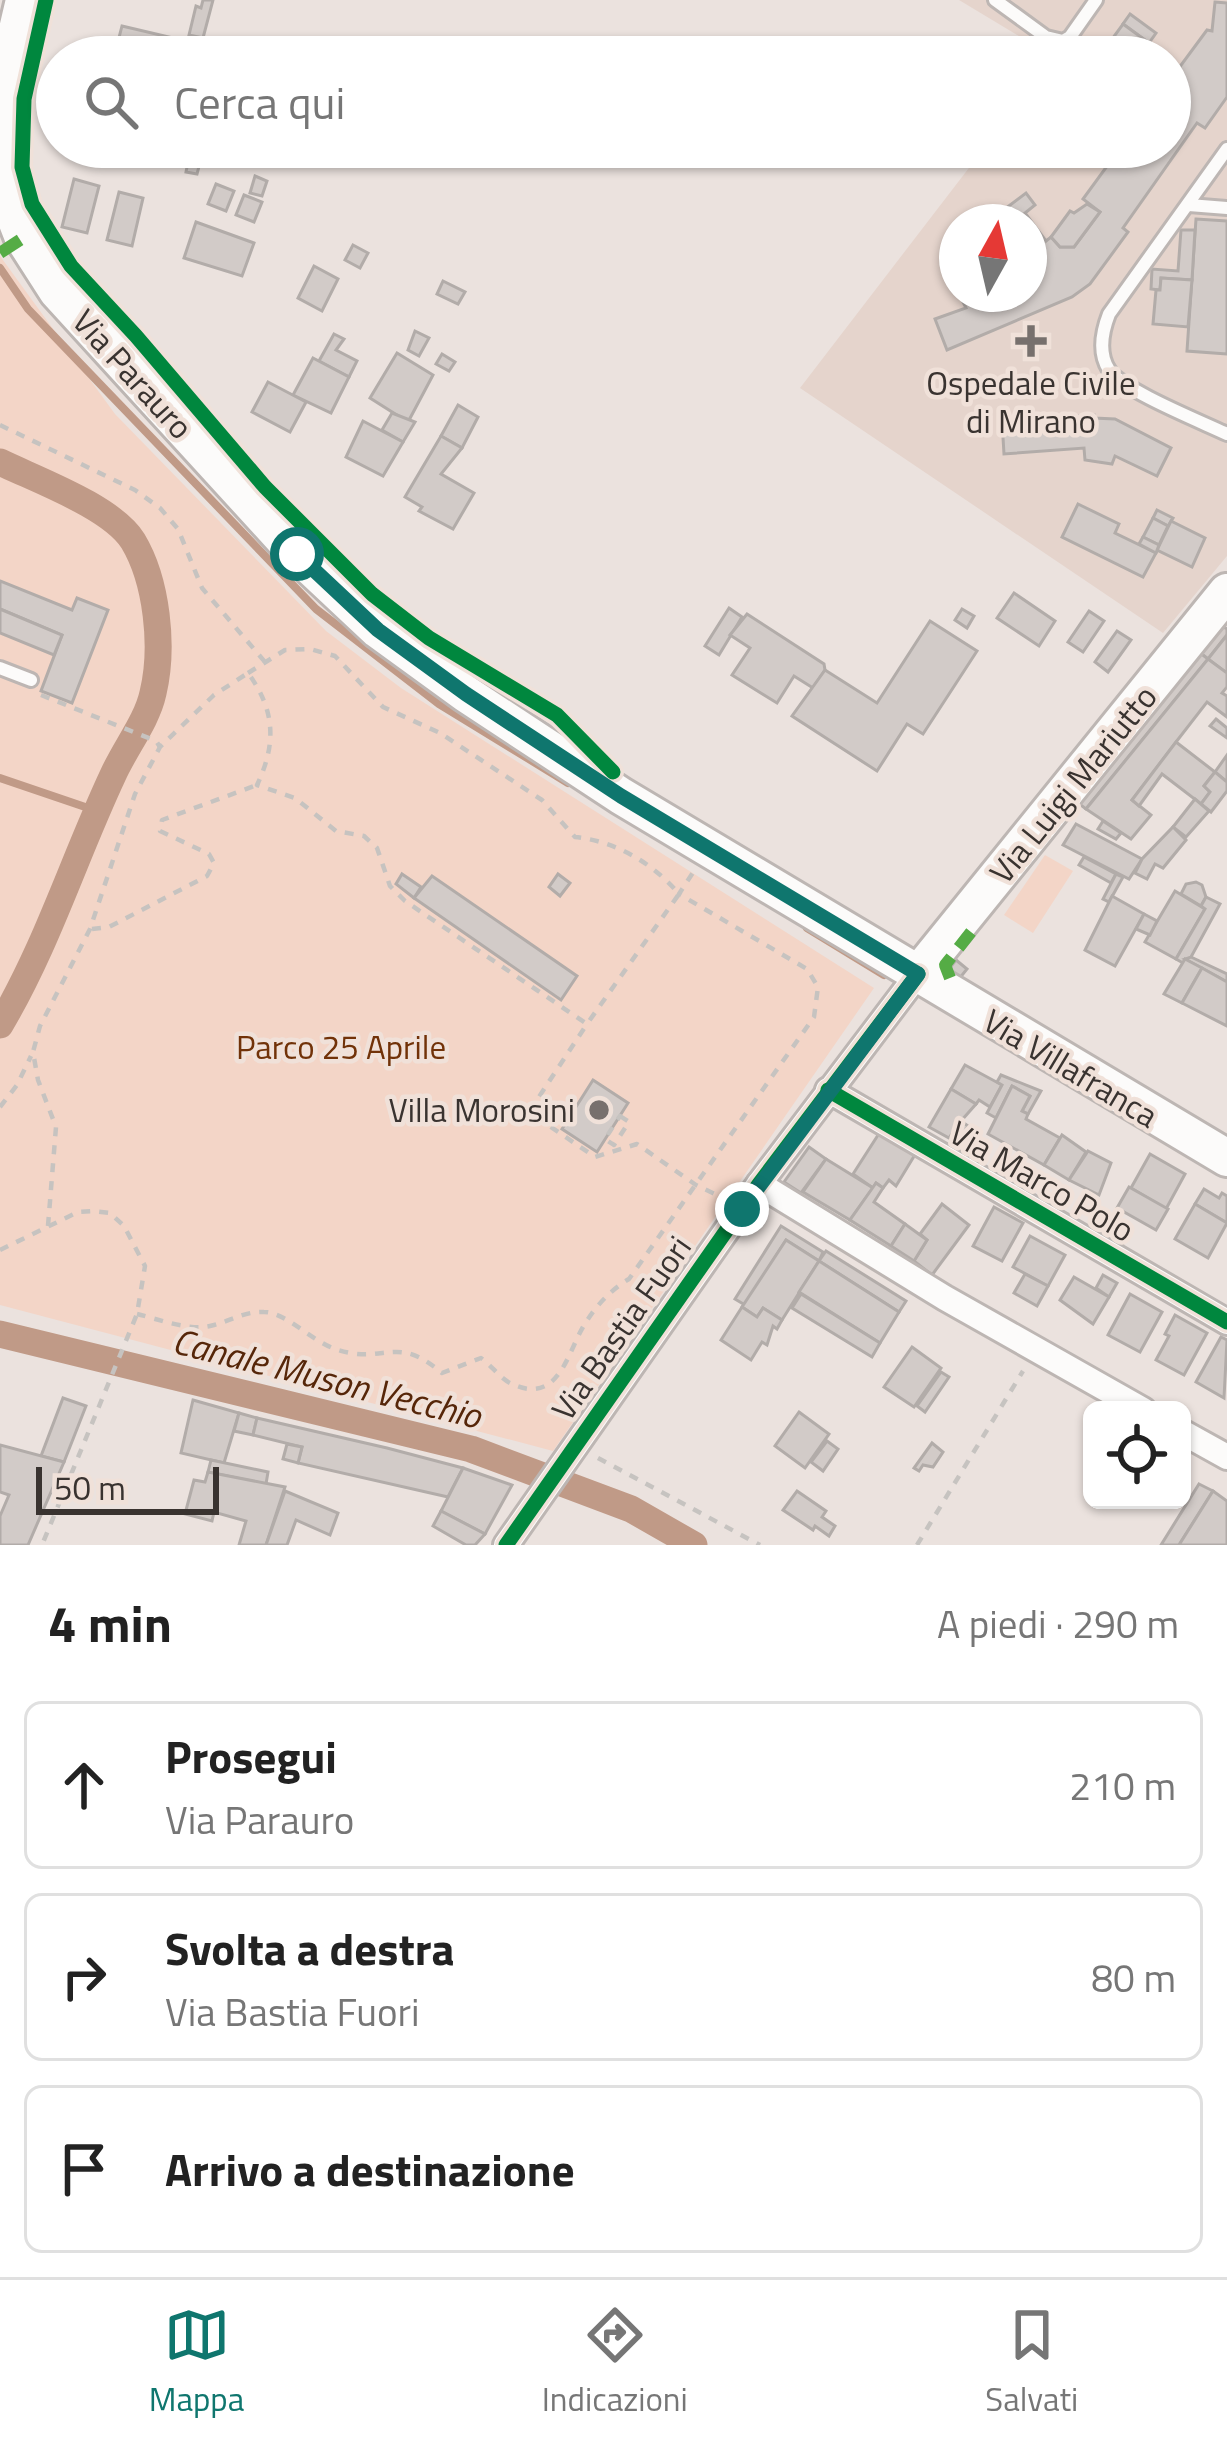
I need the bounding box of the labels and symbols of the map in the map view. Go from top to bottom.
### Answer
north arrow [939,204,1047,312]
street label: Via Parauro [61,298,205,450]
marker: Ospedale Civile di Mirano [1015,325,1047,357]
place label: Ospedale Civile di Mirano [926,358,1136,446]
route start [270,527,324,581]
street label: Via Luigi Mariutto [977,674,1169,894]
street label: Via Villafranca [974,996,1168,1140]
park label: Parco 25 Aprile [236,1022,446,1072]
place label: Villa Morosini [389,1085,575,1135]
marker: Villa Morosini [586,1097,612,1123]
street label: Via Marco Polo [940,1108,1144,1254]
route end [715,1182,769,1236]
street label: Via Bastia Fuori [539,1225,703,1431]
water label: Canale Muson Vecchio [167,1313,488,1443]
scale bar [36,1461,219,1514]

